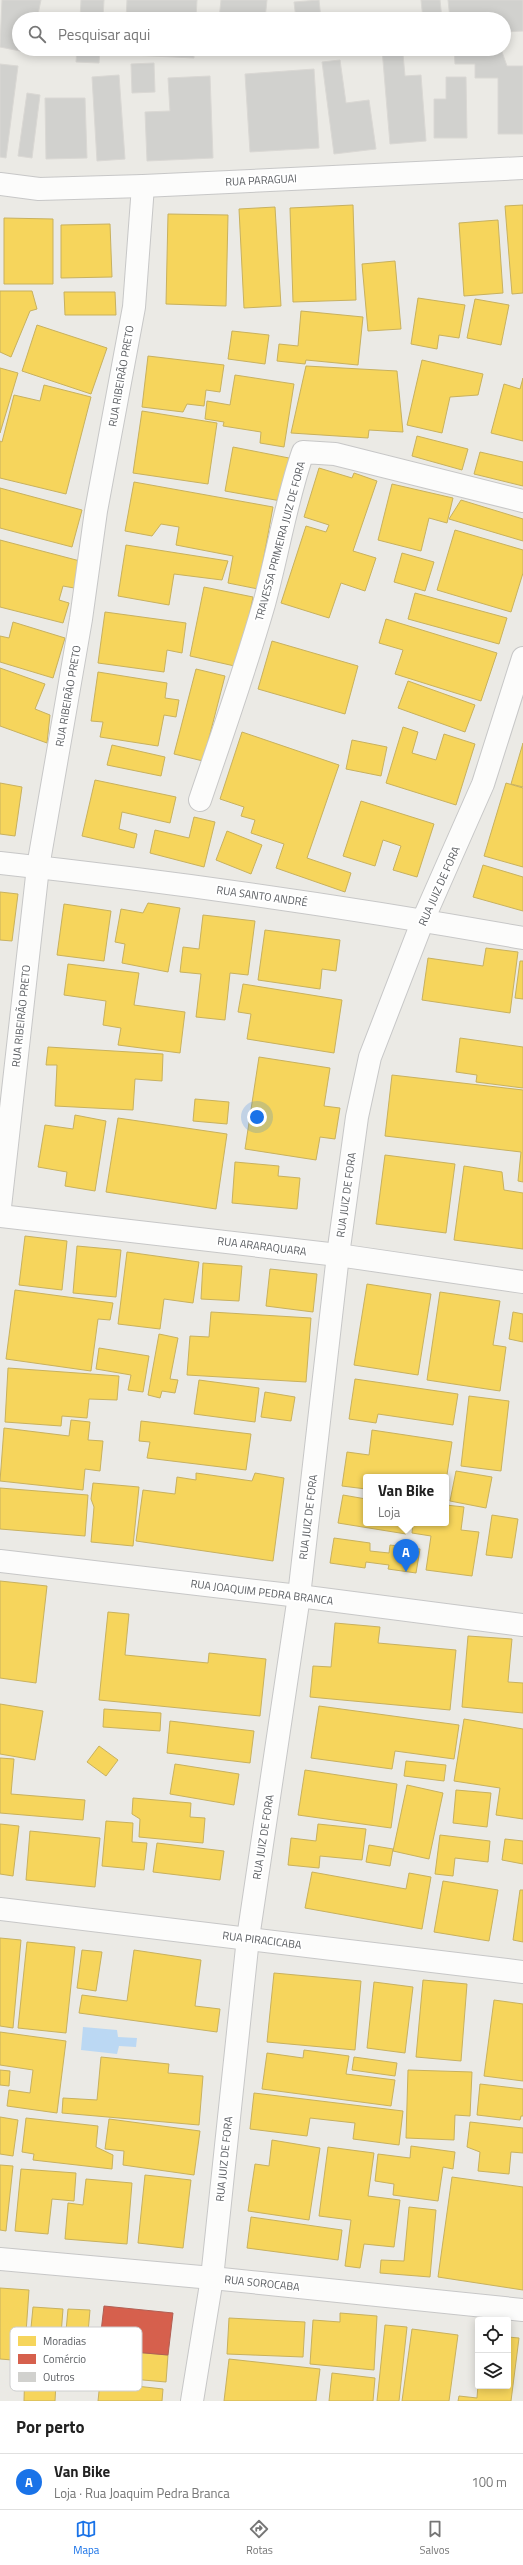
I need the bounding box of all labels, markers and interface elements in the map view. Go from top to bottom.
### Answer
search box [12,12,511,56]
icon: search [26,23,48,45]
text: Pesquisar aqui [58,23,150,46]
street label: RUA PARAGUAI [225,170,297,190]
street label: RUA RIBEIRÃO PRETO [104,324,138,428]
street label: TRAVESSA PRIMEIRA JUIZ DE FORA [251,459,309,623]
street label: RUA RIBEIRÃO PRETO [51,644,85,748]
street label: RUA JUIZ DE FORA [414,843,464,928]
street label: RUA SANTO ANDRÉ [215,882,309,910]
street label: RUA RIBEIRÃO PRETO [8,964,34,1068]
your location [247,1107,267,1127]
street label: RUA JUIZ DE FORA [332,1151,360,1239]
street label: RUA ARARAQUARA [216,1233,308,1259]
street label: RUA JUIZ DE FORA [295,1473,321,1561]
popup [363,1474,449,1526]
text: Van Bike [378,1479,434,1502]
text: Loja [378,1502,400,1522]
pin: A [393,1539,419,1572]
street label: RUA JOAQUIM PEDRA BRANCA [190,1575,335,1609]
street label: RUA JUIZ DE FORA [248,1793,278,1881]
street label: RUA PIRACICABA [222,1927,303,1953]
street label: RUA JUIZ DE FORA [212,2115,236,2203]
street label: RUA SOROCABA [223,2271,301,2295]
map controls [475,2317,511,2389]
button: locate [475,2317,511,2353]
legend [10,2327,142,2391]
text: Moradias [43,2333,86,2349]
text: Comércio [43,2351,86,2367]
button: layers [475,2353,511,2389]
text: Outros [43,2369,75,2385]
text: Por perto [16,2414,85,2440]
text: Van Bike [54,2460,110,2483]
text: A [25,2472,33,2492]
text: 100 m [471,2472,507,2492]
text: Loja · Rua Joaquim Pedra Branca [54,2483,230,2503]
tab: Mapa [73,2518,99,2558]
tab: Rotas [246,2518,273,2558]
tab: Salvos [420,2518,450,2558]

